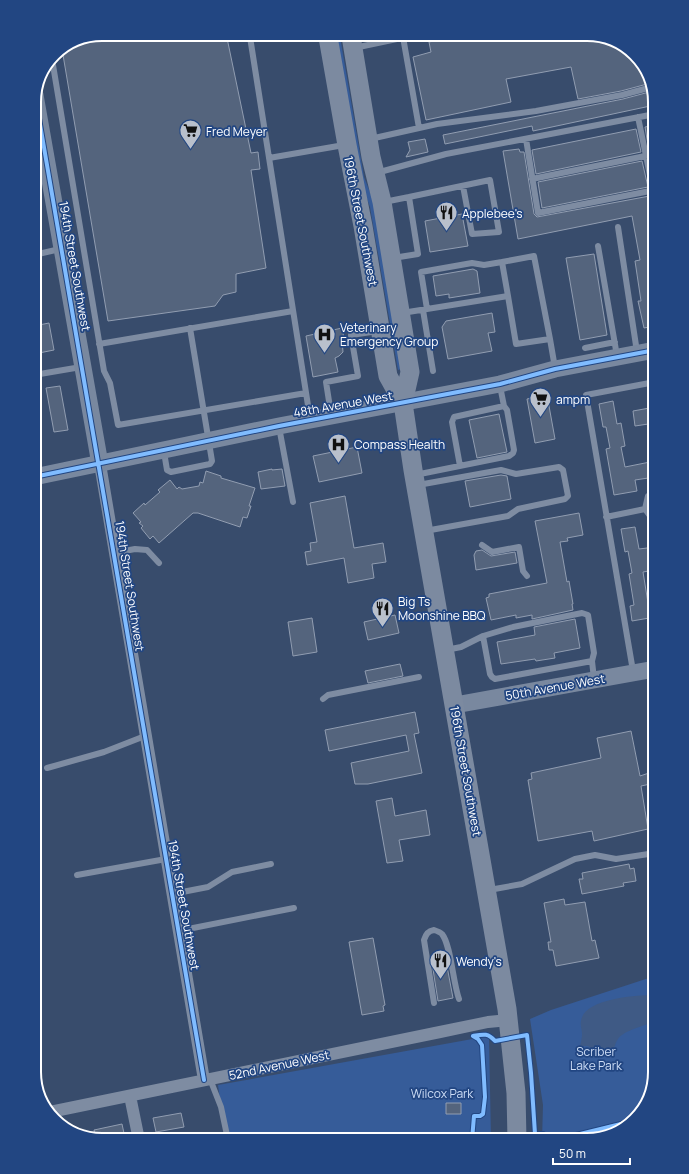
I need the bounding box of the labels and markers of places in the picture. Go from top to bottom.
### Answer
supermarket icon: Fred Meyer [177,118,203,151]
place label: Fred Meyer [206,123,268,140]
restaurant icon: Applebee's [433,200,459,233]
place label: Applebee's [462,205,523,222]
place label: Veterinary Emergency Group [340,319,438,350]
hospital icon: Veterinary Emergency Group [312,321,338,354]
supermarket icon: ampm [528,386,554,419]
place label: ampm [556,391,590,408]
hospital icon: Compass Health [325,431,351,464]
place label: Compass Health [354,436,445,453]
place label: Big Ts Moonshine BBQ [398,593,486,624]
restaurant icon: Big Ts Moonshine BBQ [369,595,395,628]
restaurant icon: Wendy's [428,948,454,981]
place label: Wendy's [456,953,502,970]

